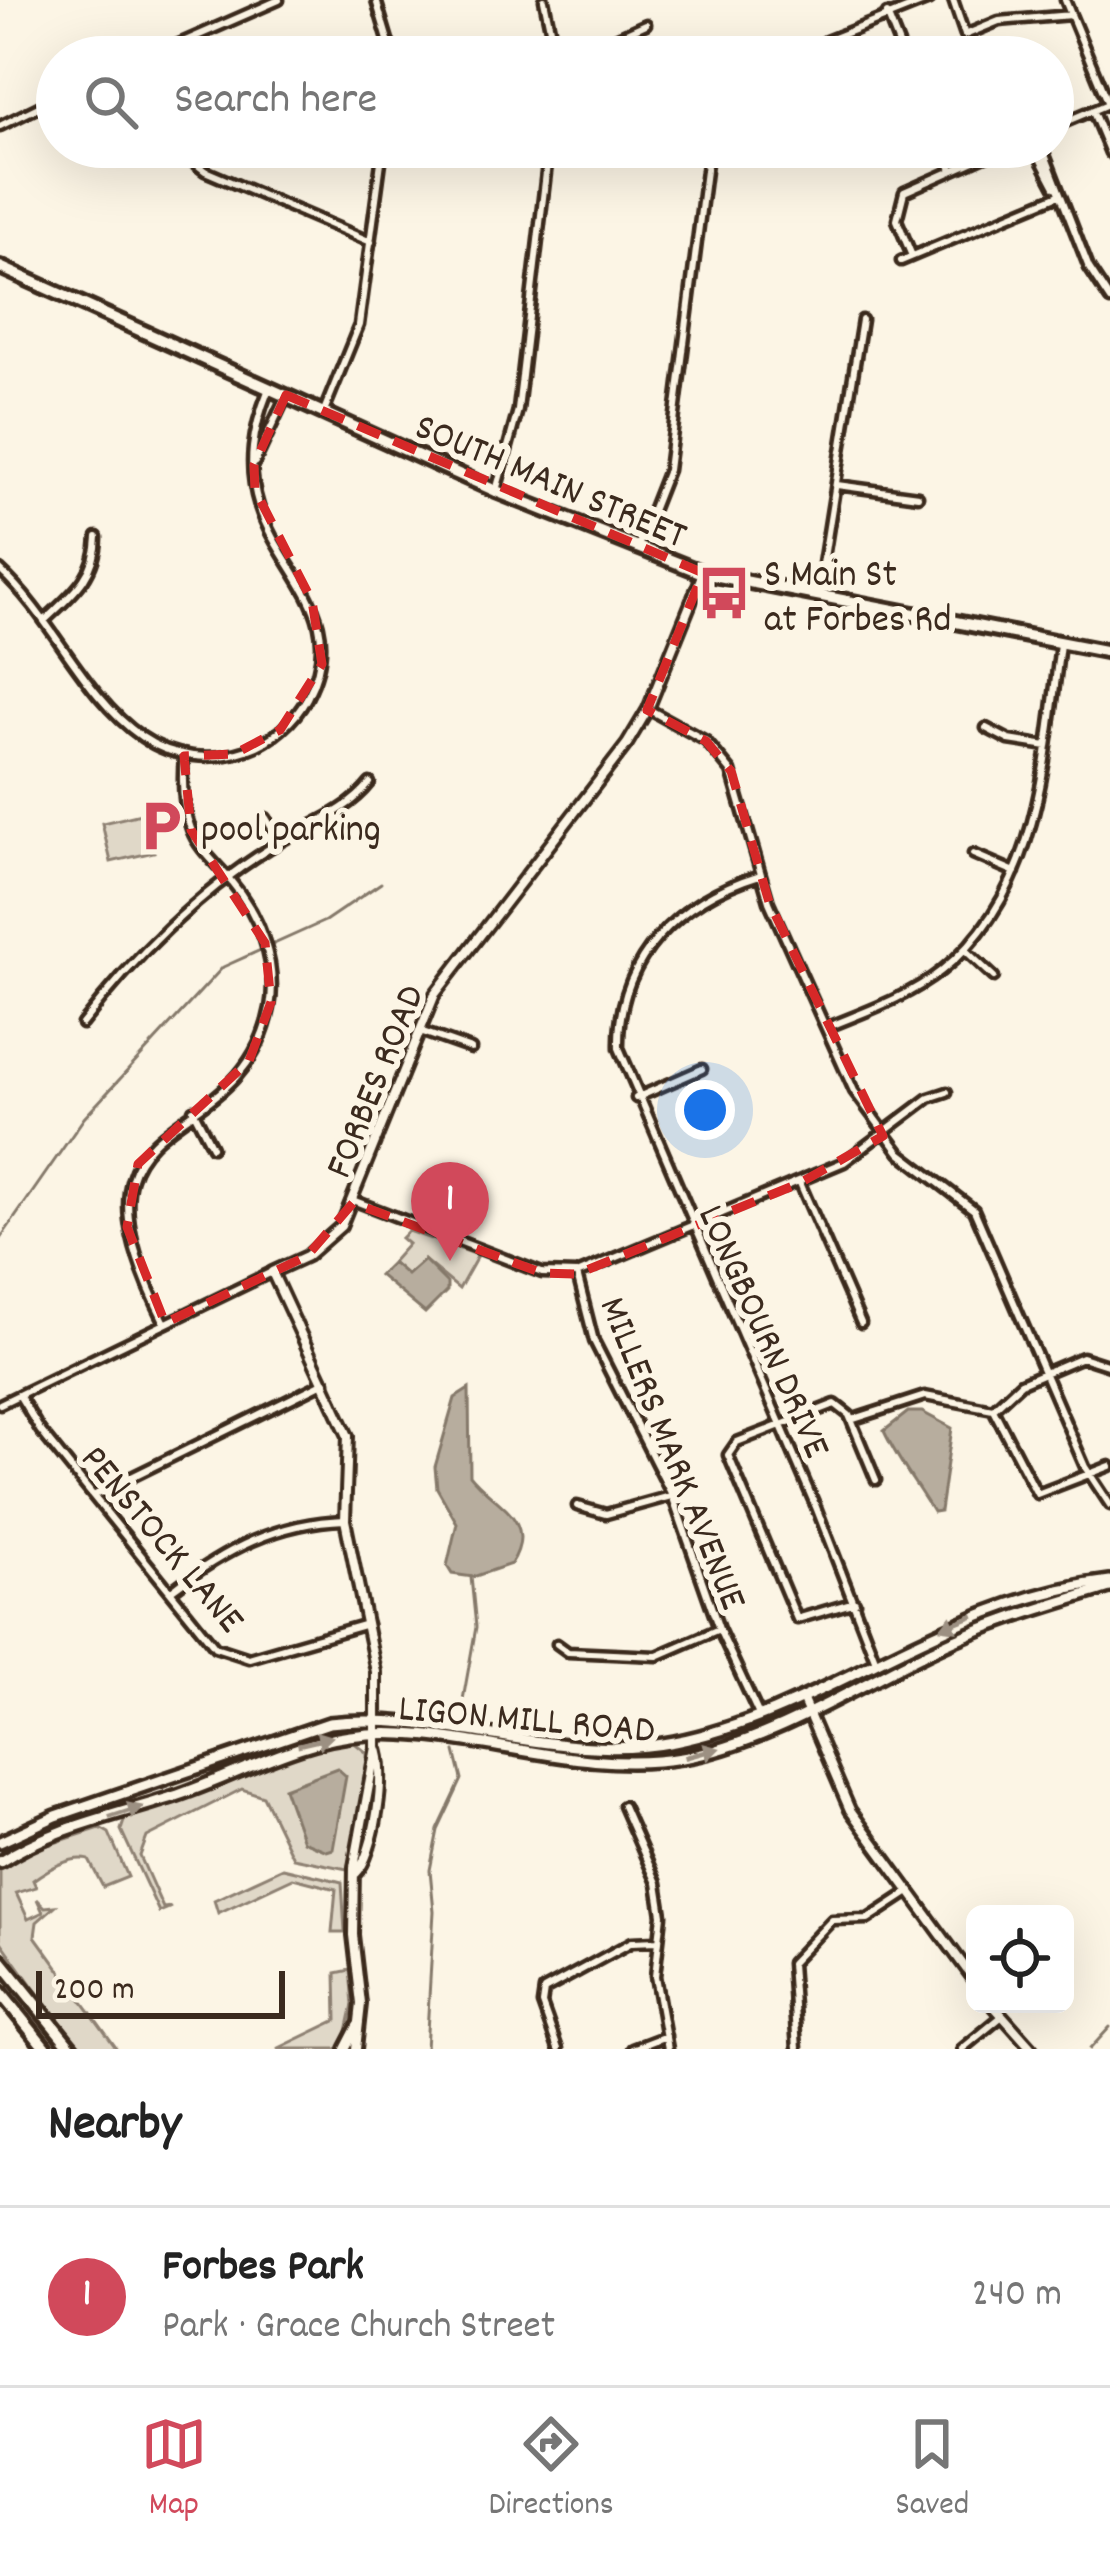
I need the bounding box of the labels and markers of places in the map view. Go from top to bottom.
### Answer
place label: S Main St at Forbes Rd [764,550,952,650]
bus stop icon: S Main St at Forbes Rd [695,564,753,622]
parking icon: pool parking [132,797,190,855]
place label: pool parking [201,805,381,860]
pin: 1 [411,1162,489,1261]

